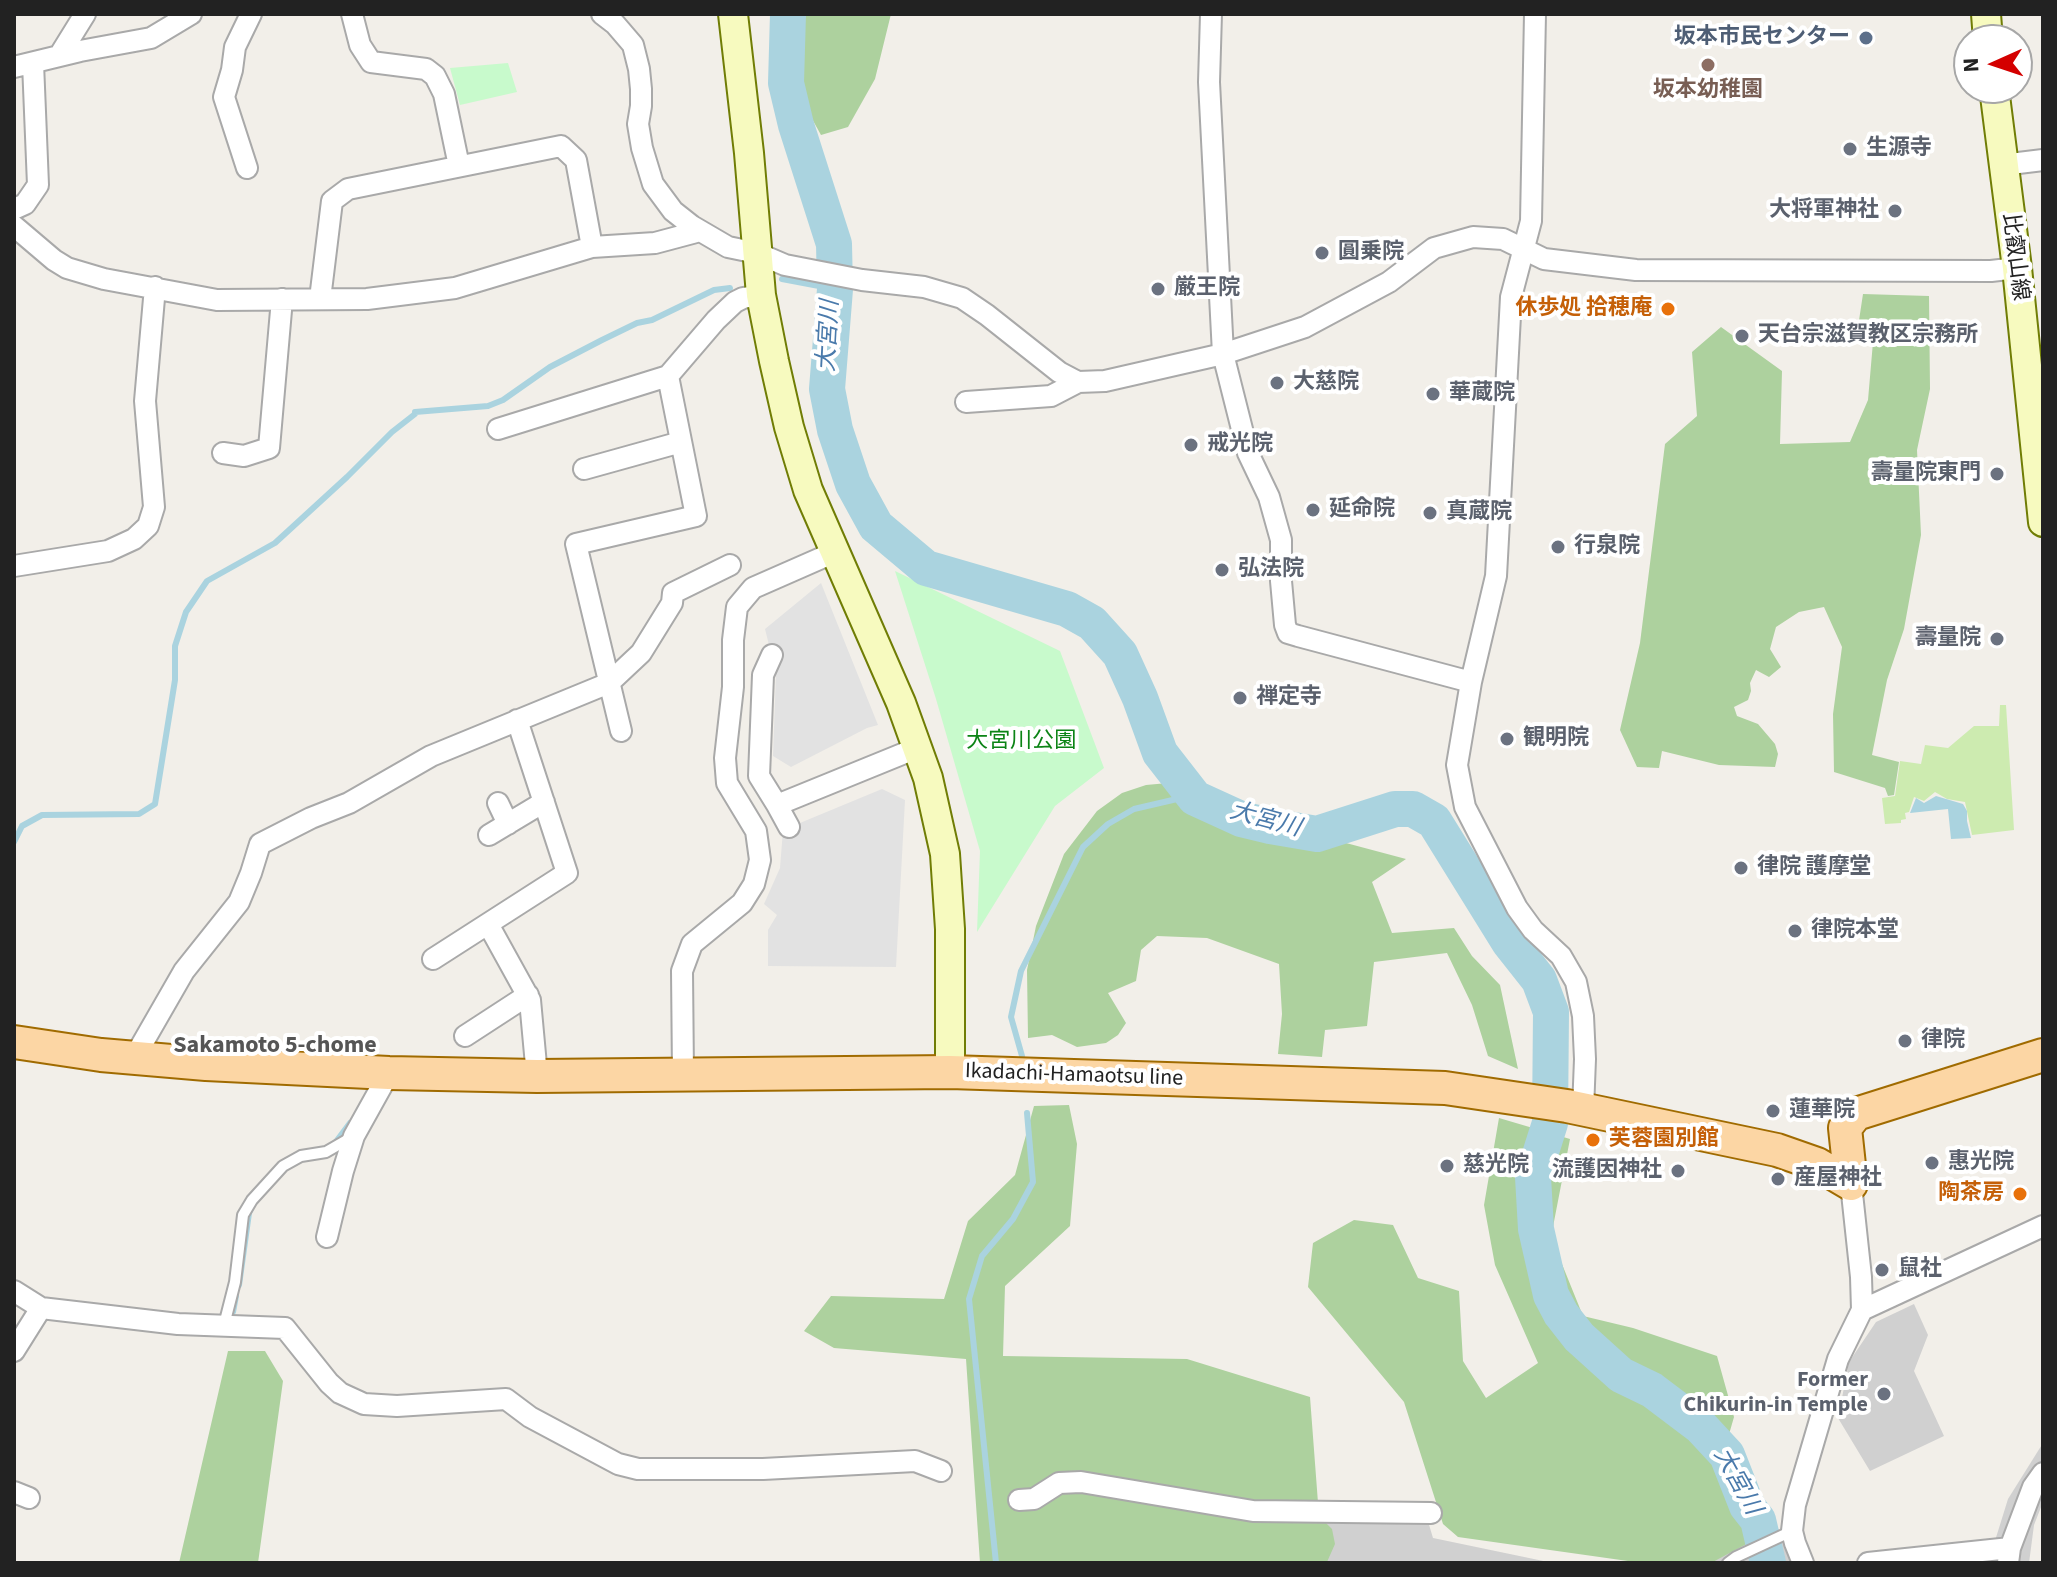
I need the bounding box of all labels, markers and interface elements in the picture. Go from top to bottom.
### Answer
north arrow [1953,24,2033,104]
place label: 坂本市民センター [1674,25,1850,51]
marker: 坂本市民センター [1857,29,1875,47]
marker: 坂本幼稚園 [1699,56,1717,74]
text: N [1955,57,1987,73]
place label: 坂本幼稚園 [1653,78,1763,104]
place label: 生源寺 [1866,136,1932,162]
marker: 生源寺 [1841,140,1859,158]
place label: 大将軍神社 [1769,198,1879,224]
marker: 大将軍神社 [1886,202,1904,220]
street label: 比叡山線 [1996,212,2032,302]
place label: 圓乗院 [1338,240,1404,266]
marker: 圓乗院 [1313,244,1331,262]
place label: 厳王院 [1174,276,1240,302]
marker: 厳王院 [1149,280,1167,298]
place label: 休歩処 拾穂庵 [1516,296,1652,322]
water label: 大宮川 [814,299,846,373]
marker: 休歩処 拾穂庵 [1659,300,1677,318]
place label: 天台宗滋賀教区宗務所 [1758,323,1978,349]
marker: 天台宗滋賀教区宗務所 [1733,327,1751,345]
place label: 大慈院 [1293,370,1359,396]
marker: 大慈院 [1268,374,1286,392]
place label: 華蔵院 [1449,381,1515,407]
marker: 華蔵院 [1424,385,1442,403]
place label: 戒光院 [1207,432,1273,458]
marker: 戒光院 [1182,436,1200,454]
place label: 壽量院東門 [1871,461,1981,487]
marker: 壽量院東門 [1988,465,2006,483]
place label: 延命院 [1329,497,1395,523]
place label: 真蔵院 [1446,500,1512,526]
marker: 延命院 [1304,501,1322,519]
marker: 真蔵院 [1421,504,1439,522]
place label: 行泉院 [1574,534,1640,560]
marker: 行泉院 [1549,538,1567,556]
place label: 弘法院 [1238,557,1304,583]
marker: 弘法院 [1213,561,1231,579]
place label: 壽量院 [1915,626,1981,652]
marker: 壽量院 [1988,630,2006,648]
place label: 禅定寺 [1256,685,1322,711]
marker: 禅定寺 [1231,689,1249,707]
place label: 観明院 [1523,726,1589,752]
park label: 大宮川公園 [966,729,1076,755]
marker: 観明院 [1498,730,1516,748]
water label: 大宮川 [1226,798,1304,844]
place label: 律院 護摩堂 [1757,855,1871,881]
marker: 律院 護摩堂 [1732,859,1750,877]
place label: 律院本堂 [1811,918,1899,944]
marker: 律院本堂 [1786,922,1804,940]
place label: 律院 [1921,1028,1965,1054]
marker: 律院 [1896,1032,1914,1050]
district label: Sakamoto 5-chome [173,1033,377,1061]
street label: Ikadachi-Hamaotsu line [965,1059,1183,1093]
place label: 蓮華院 [1789,1098,1855,1124]
marker: 蓮華院 [1764,1102,1782,1120]
place label: 芙蓉園別館 [1609,1127,1719,1153]
marker: 芙蓉園別館 [1584,1131,1602,1149]
place label: 惠光院 [1948,1150,2014,1176]
place label: 慈光院 [1463,1153,1529,1179]
marker: 惠光院 [1923,1154,1941,1172]
marker: 慈光院 [1438,1157,1456,1175]
place label: 流護因神社 [1552,1158,1662,1184]
marker: 流護因神社 [1669,1162,1687,1180]
place label: 産屋神社 [1794,1166,1882,1192]
marker: 産屋神社 [1769,1170,1787,1188]
place label: 陶茶房 [1938,1181,2004,1207]
marker: 陶茶房 [2011,1185,2029,1203]
place label: 鼠社 [1898,1257,1942,1283]
marker: 鼠社 [1873,1261,1891,1279]
place label: Former Chikurin-in Temple [1684,1368,1868,1420]
marker: Former Chikurin-in Temple [1875,1385,1893,1403]
water label: 大宮川 [1706,1444,1766,1520]

